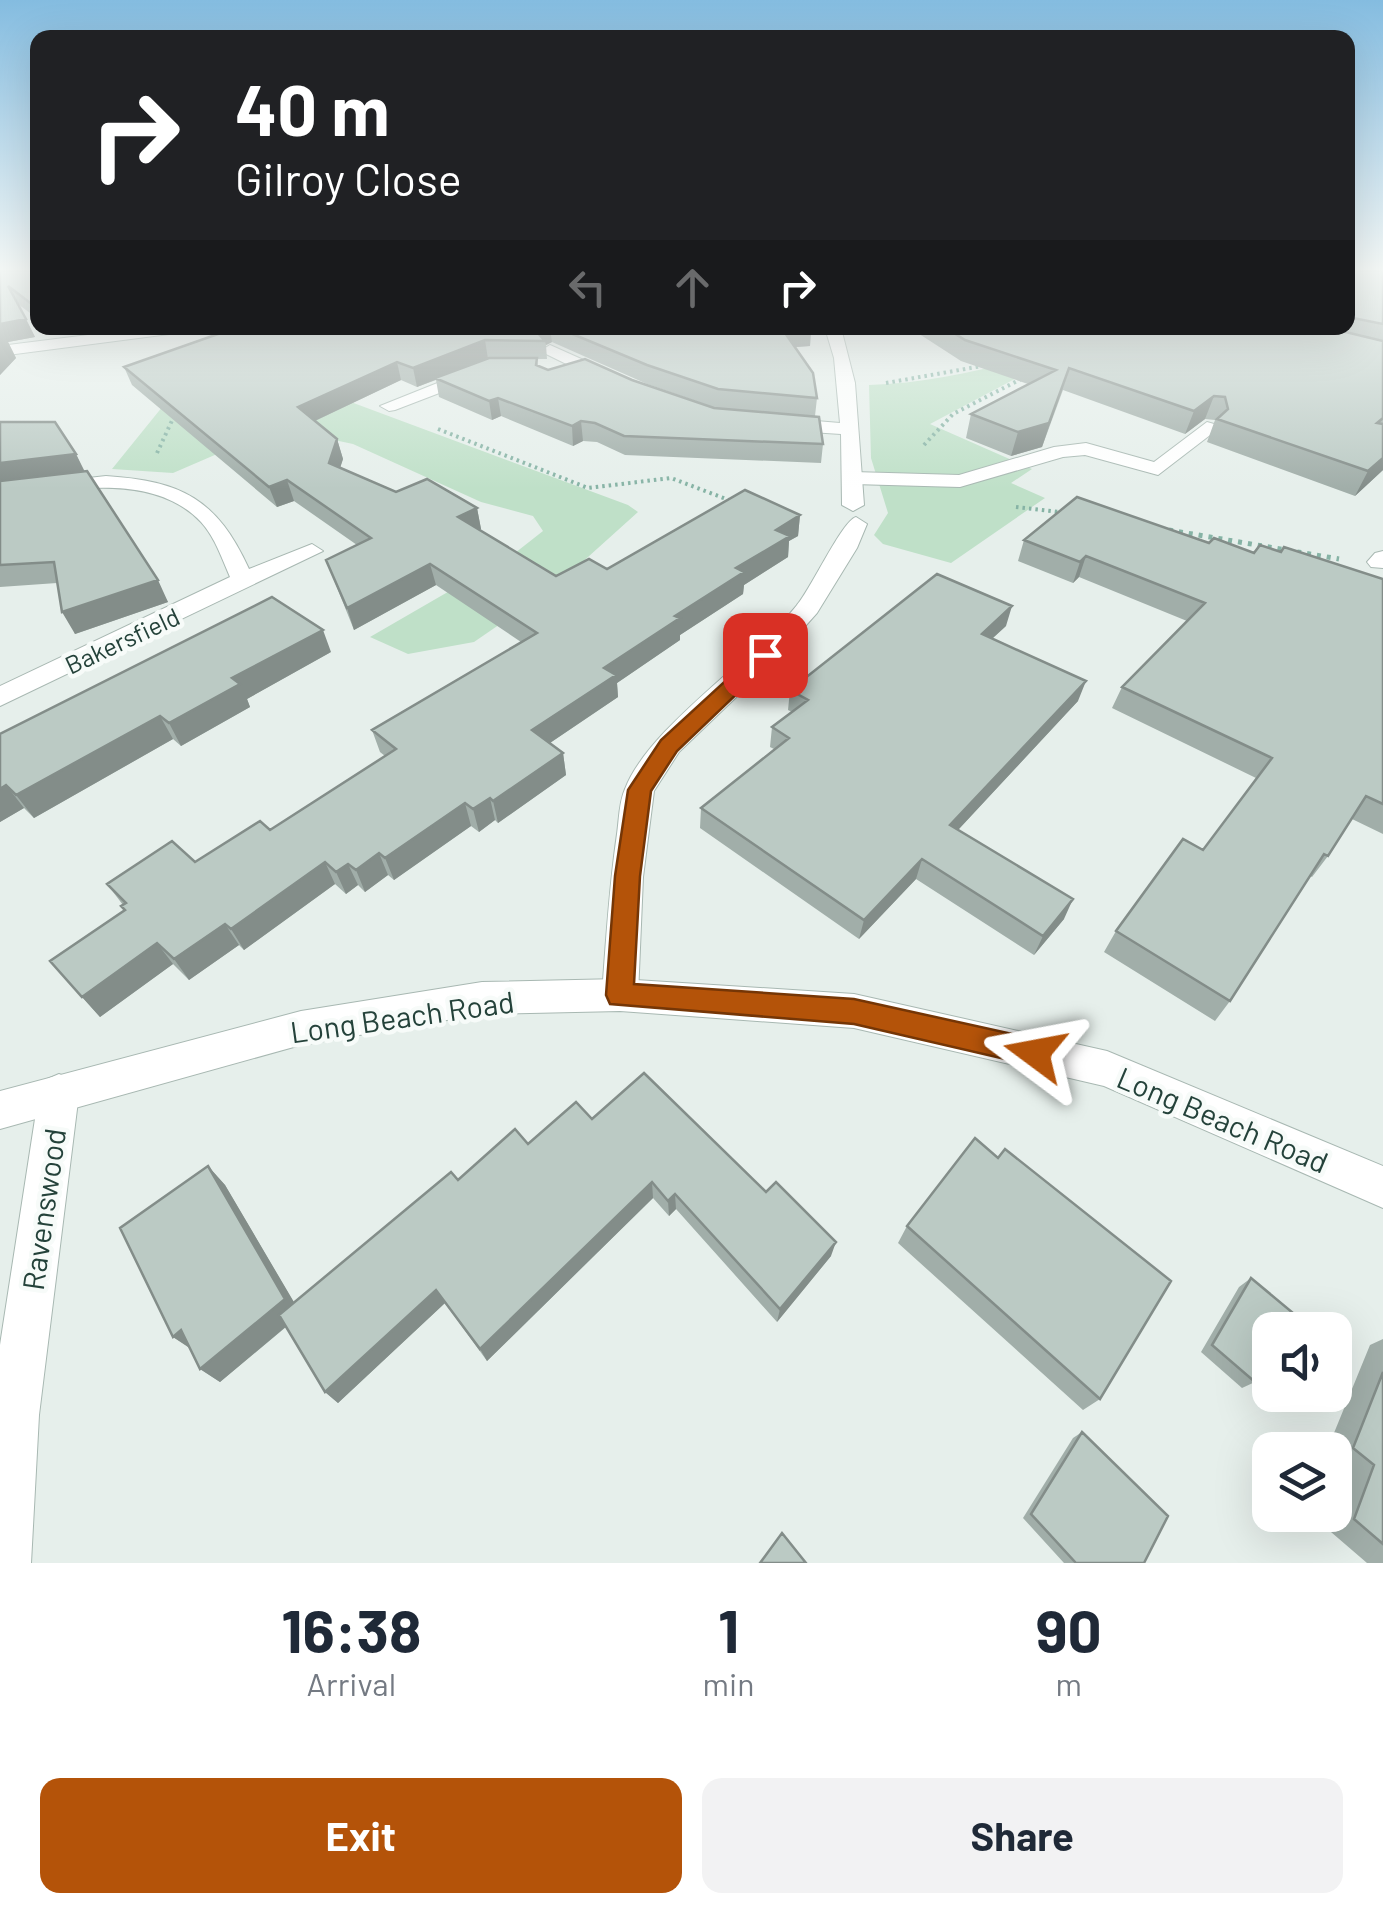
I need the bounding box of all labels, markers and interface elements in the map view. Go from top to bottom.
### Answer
text: 40 m [235,66,390,150]
icon: right [70,70,200,200]
text: Gilroy Close [235,151,462,205]
icon: left [560,260,615,315]
icon: ahead [665,260,720,315]
icon: right [770,260,825,315]
street label: Bakersfield [60,600,184,680]
pin [723,613,808,698]
icon: arrive [738,628,793,683]
street label: Long Beach Road [288,982,516,1050]
position arrow [983,1001,1087,1105]
street label: Long Beach Road [1112,1058,1334,1180]
street label: Ravenswood [14,1126,72,1292]
map controls [1252,1312,1352,1532]
button: sound [1252,1312,1352,1412]
button: layers [1252,1432,1352,1532]
text: 16:38 [281,1593,421,1665]
text: 1 [718,1593,739,1665]
text: 90 [1036,1593,1102,1665]
text: Arrival [307,1664,396,1702]
text: min [703,1664,754,1702]
text: m [1056,1664,1082,1702]
button: Exit [40,1778,682,1893]
button: Share [702,1778,1343,1893]

